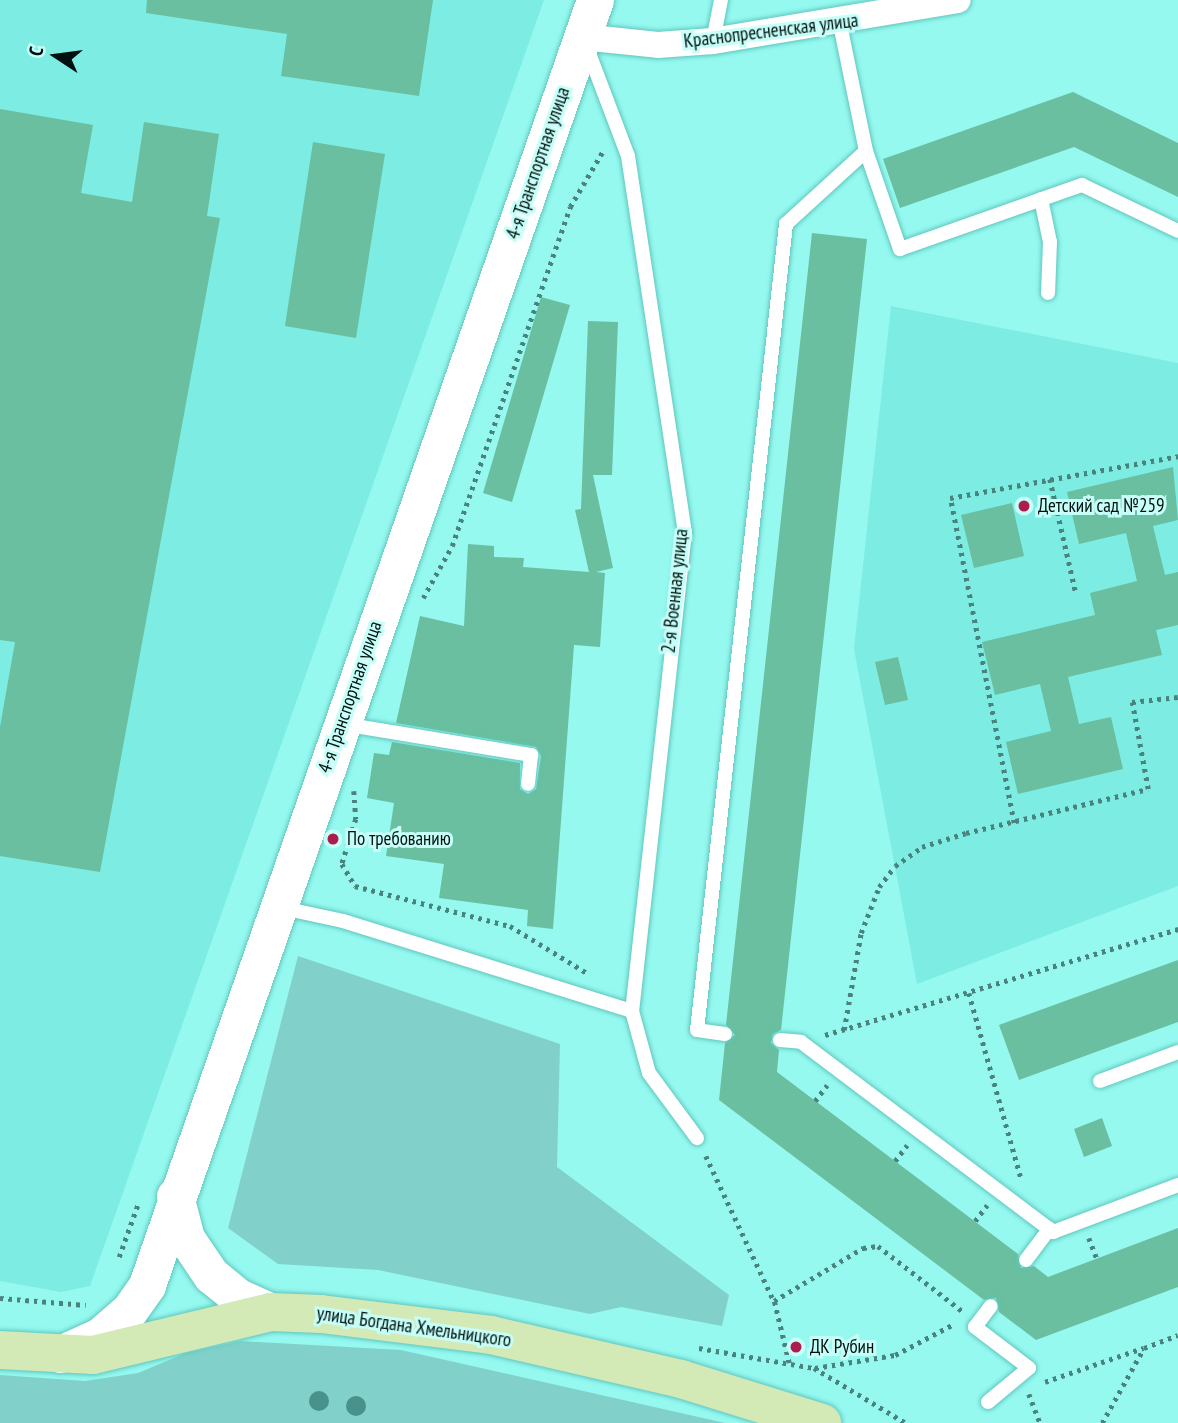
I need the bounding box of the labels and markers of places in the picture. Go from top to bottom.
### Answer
place label: Детский сад №259 [1038,495,1165,517]
marker: Детский сад №259 [1016,498,1032,514]
place label: По требованию [347,828,451,850]
marker: По требованию [325,831,341,847]
place label: ДК Рубин [810,1336,874,1358]
marker: ДК Рубин [788,1339,804,1355]

